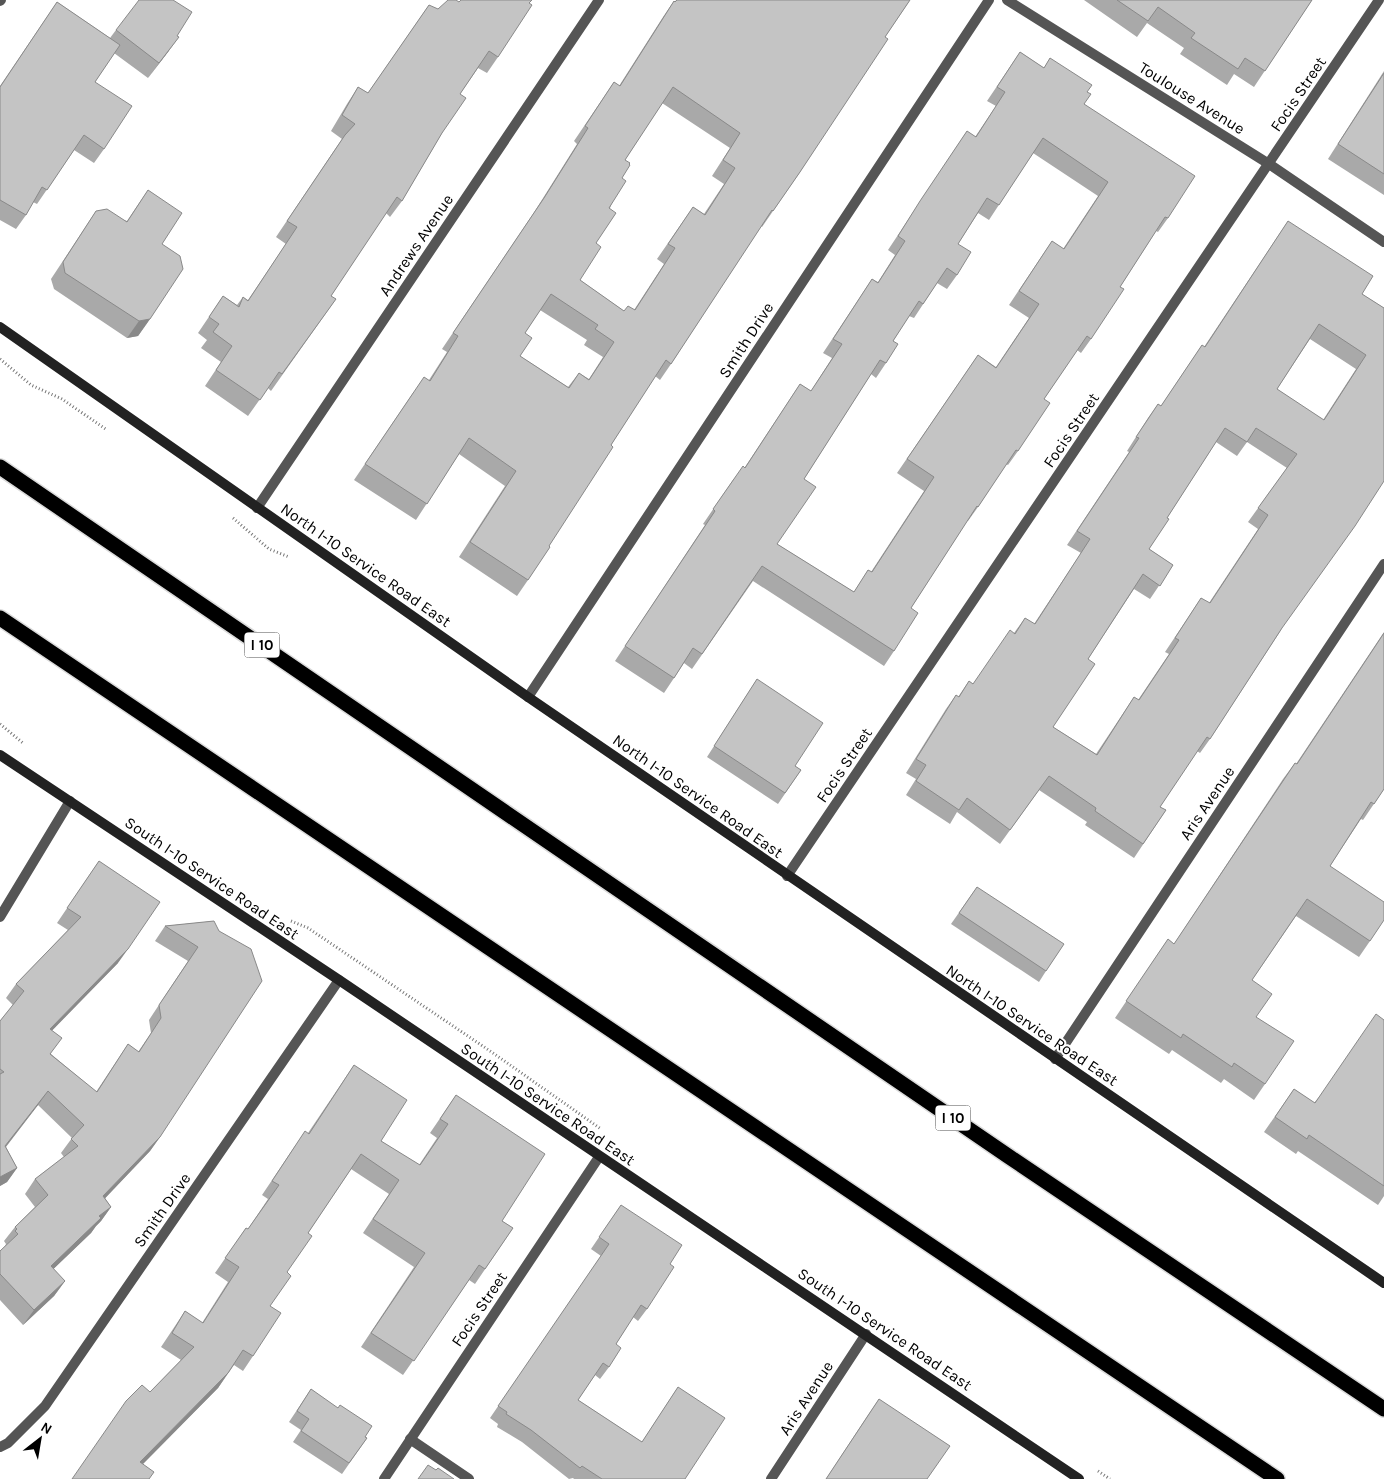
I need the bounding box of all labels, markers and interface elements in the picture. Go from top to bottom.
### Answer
street label: Focis Street [1266,53,1330,135]
street label: Toulouse Avenue [1136,58,1248,138]
street label: Andrews Avenue [375,190,457,300]
street label: Smith Drive [715,299,777,381]
street label: Focis Street [1039,389,1103,471]
street label: North I-10 Service Road East [277,499,455,631]
road number: I 10 [244,632,280,658]
street label: Focis Street [812,724,876,806]
street label: North I-10 Service Road East [609,730,787,862]
street label: Aris Avenue [1175,763,1239,843]
street label: South I-10 Service Road East [121,813,303,943]
street label: North I-10 Service Road East [942,960,1122,1090]
street label: South I-10 Service Road East [457,1039,639,1169]
road number: I 10 [936,1106,970,1130]
street label: Smith Drive [129,1169,195,1251]
street label: South I-10 Service Road East [794,1264,976,1394]
street label: Focis Street [447,1268,511,1350]
street label: Aris Avenue [775,1357,837,1439]
north arrow [15,1414,65,1464]
text: N [38,1418,55,1438]

